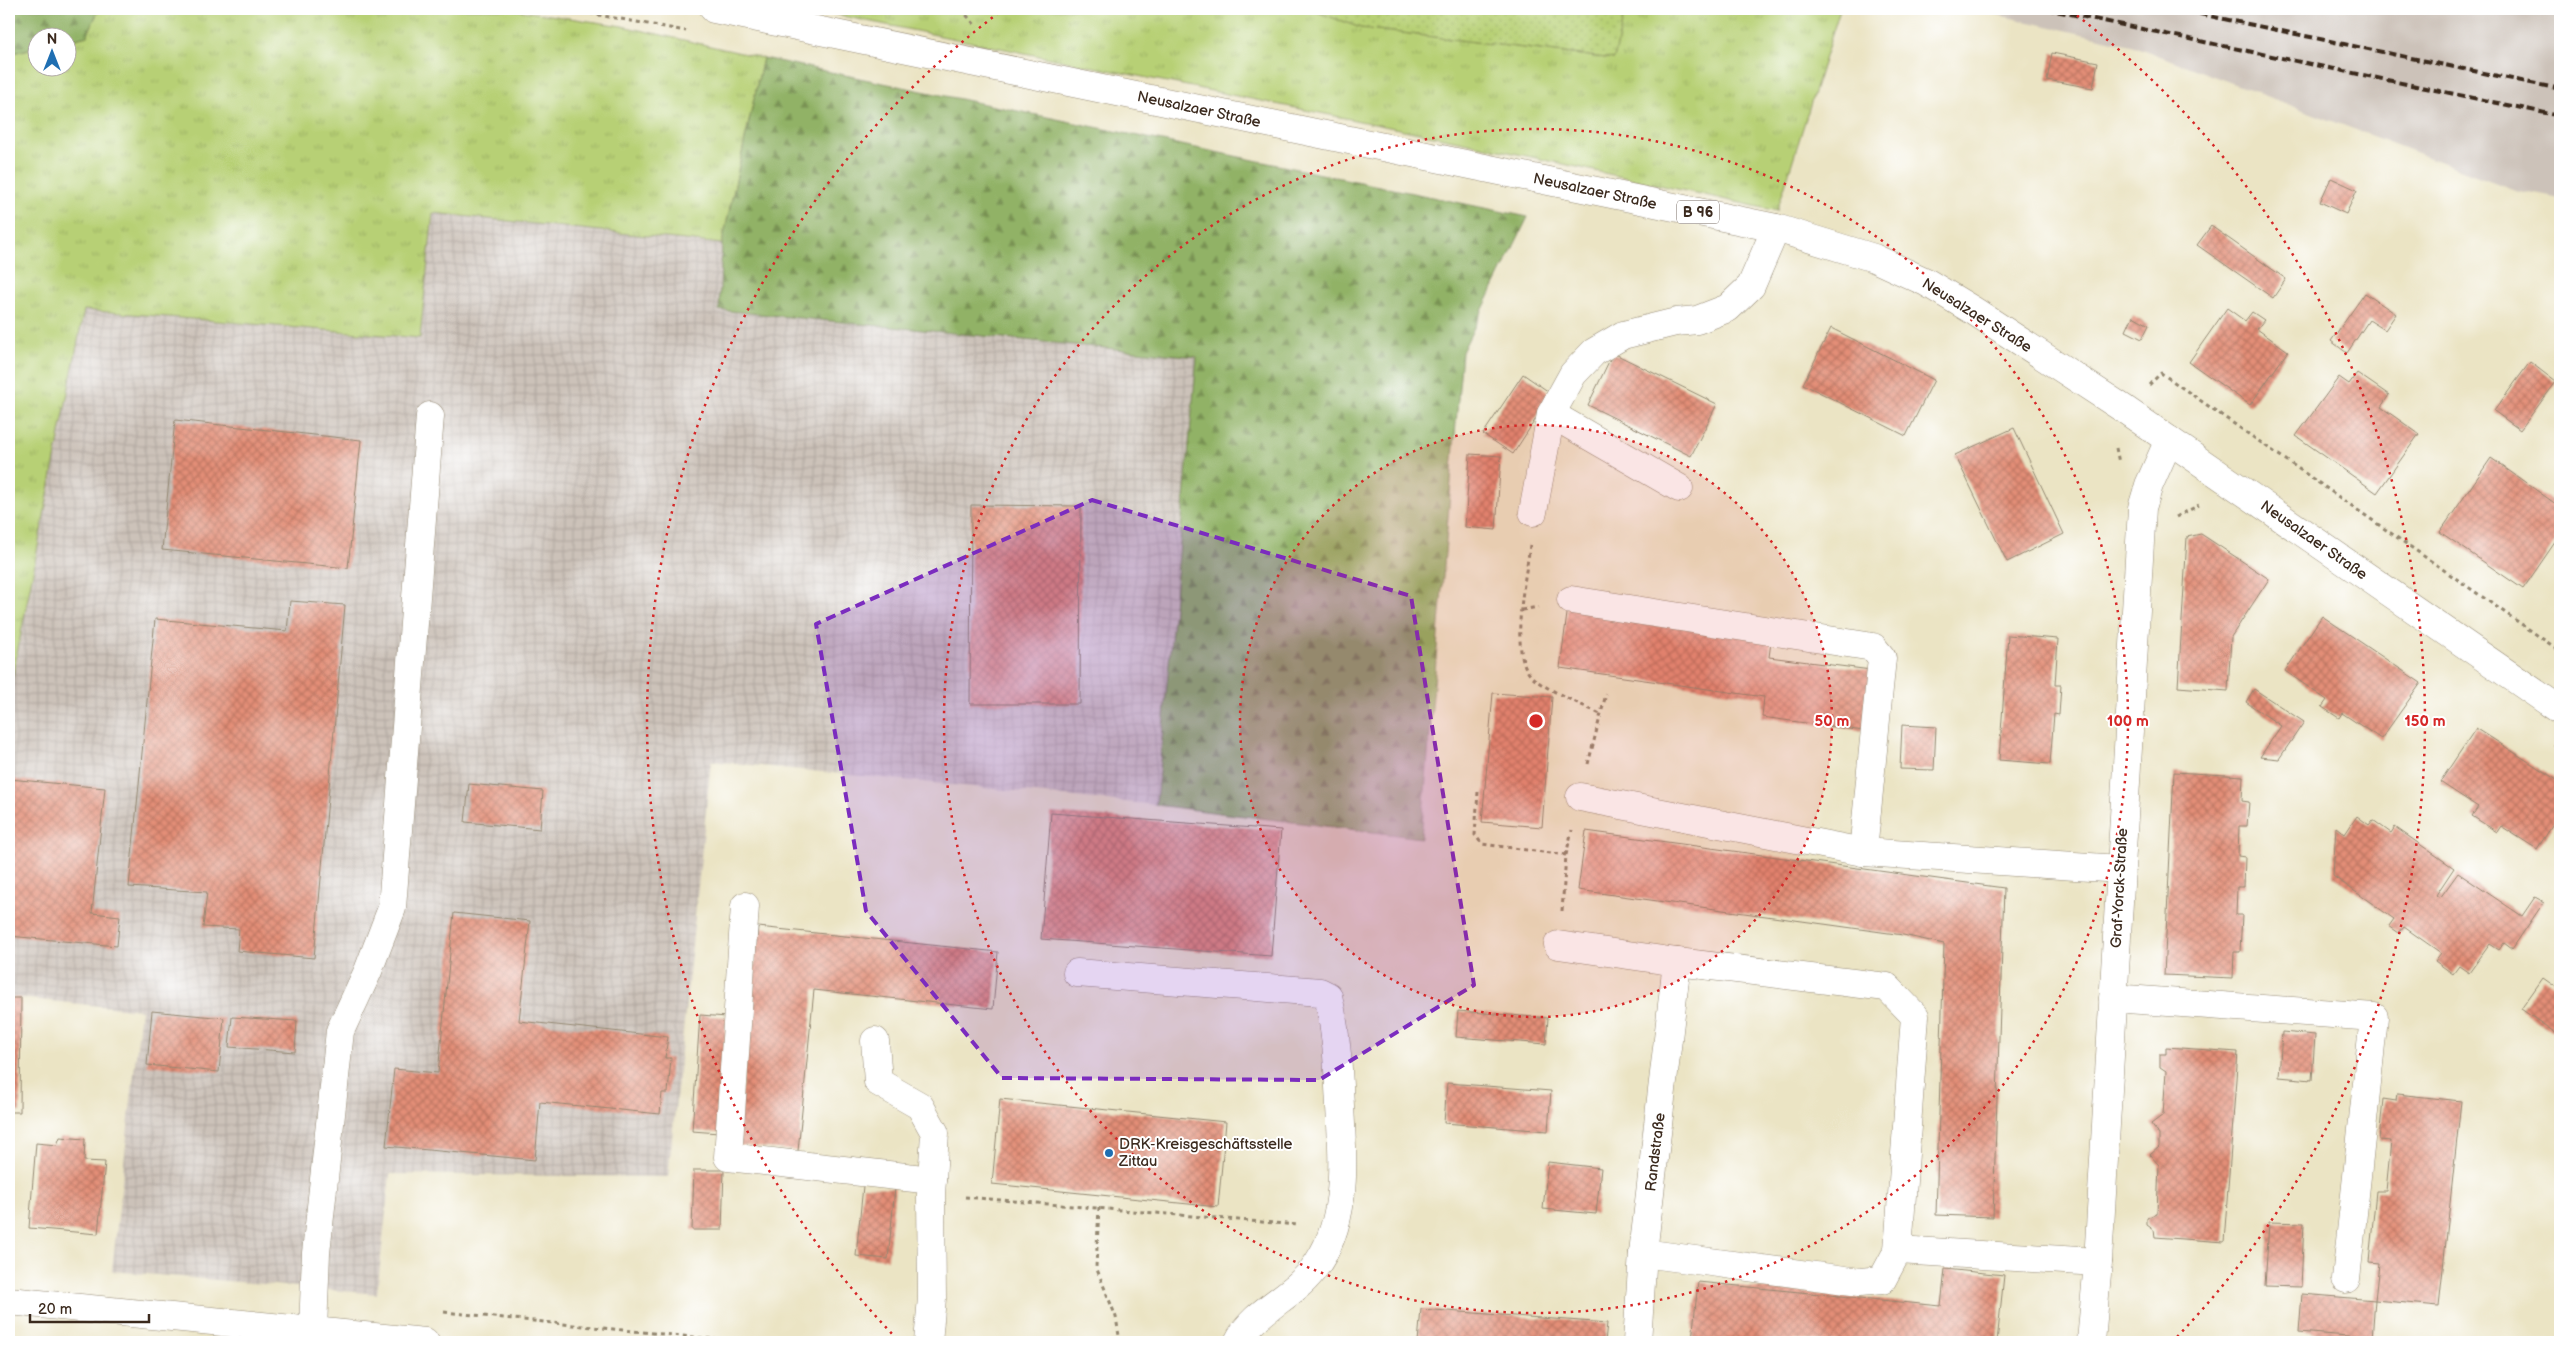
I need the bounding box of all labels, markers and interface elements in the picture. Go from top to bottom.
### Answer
north arrow [28,28,78,78]
text: N [47,31,57,48]
street label: Neusalzaer Straße [1135,87,1263,132]
street label: Neusalzaer Straße [1531,169,1659,214]
road number: B 96 [1677,200,1719,223]
street label: Neusalzaer Straße [1918,274,2035,357]
street label: Neusalzaer Straße [2257,497,2371,584]
centre of rings [1527,712,1545,730]
text: 50 m [1815,712,1850,731]
text: 100 m [2107,712,2149,731]
text: 150 m [2404,712,2446,731]
street label: Graf-Yorck-Straße [2107,827,2132,948]
street label: Randstraße [1641,1112,1670,1192]
place label: DRK-Kreisgeschäftsstelle Zittau [1118,1135,1292,1171]
marker: DRK-Kreisgeschäftsstelle Zittau [1103,1147,1115,1159]
scale bar [30,1291,149,1323]
text: 20 m [38,1300,72,1319]

